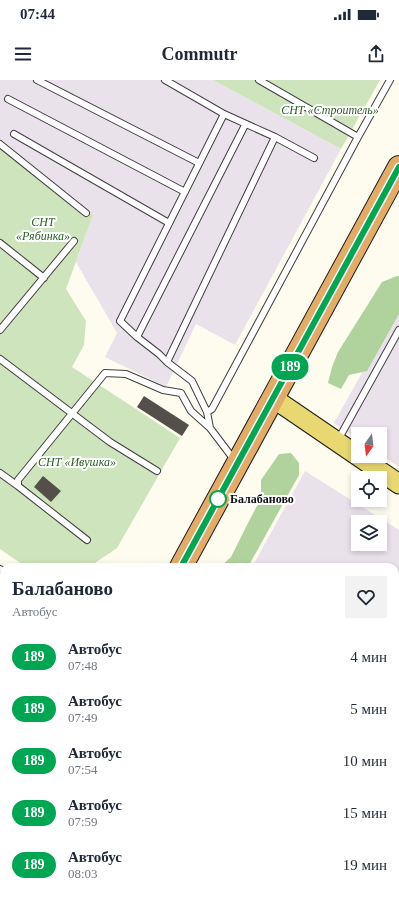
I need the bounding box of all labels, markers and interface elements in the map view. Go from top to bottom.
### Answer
text: 07:44 [20,6,55,22]
icon: menu [12,43,34,65]
icon: share [365,43,387,65]
text: Commutr [162,44,237,64]
park label: СНТ «Строитель» [281,103,379,117]
park label: СНТ «Рябинка» [16,215,70,243]
line badge: 189 [267,354,313,380]
text: 189 [280,359,301,374]
north arrow [351,427,387,463]
map controls [351,427,387,551]
park label: СНТ «Ивушка» [38,455,116,469]
button: locate [351,471,387,507]
marker: Балабаново [209,490,227,508]
place label: Балабаново [230,492,294,506]
button: layers [351,515,387,551]
button: heart [345,576,387,618]
text: Балабаново [12,578,113,599]
text: Автобус [12,604,58,619]
text: Автобус [68,641,122,657]
text: 189 [24,649,45,664]
text: 4 мин [350,649,387,665]
text: 07:48 [68,658,98,673]
text: Автобус [68,693,122,709]
text: 189 [24,701,45,716]
text: 5 мин [350,701,387,717]
text: 07:49 [68,710,98,725]
text: Автобус [68,745,122,761]
text: 189 [24,753,45,768]
text: 10 мин [343,753,387,769]
text: 07:54 [68,762,98,777]
text: Автобус [68,797,122,813]
text: 189 [24,805,45,820]
text: 15 мин [343,805,387,821]
text: 07:59 [68,814,98,829]
text: Автобус [68,849,122,865]
text: 189 [24,857,45,872]
text: 19 мин [343,857,387,873]
text: 08:03 [68,866,98,881]

